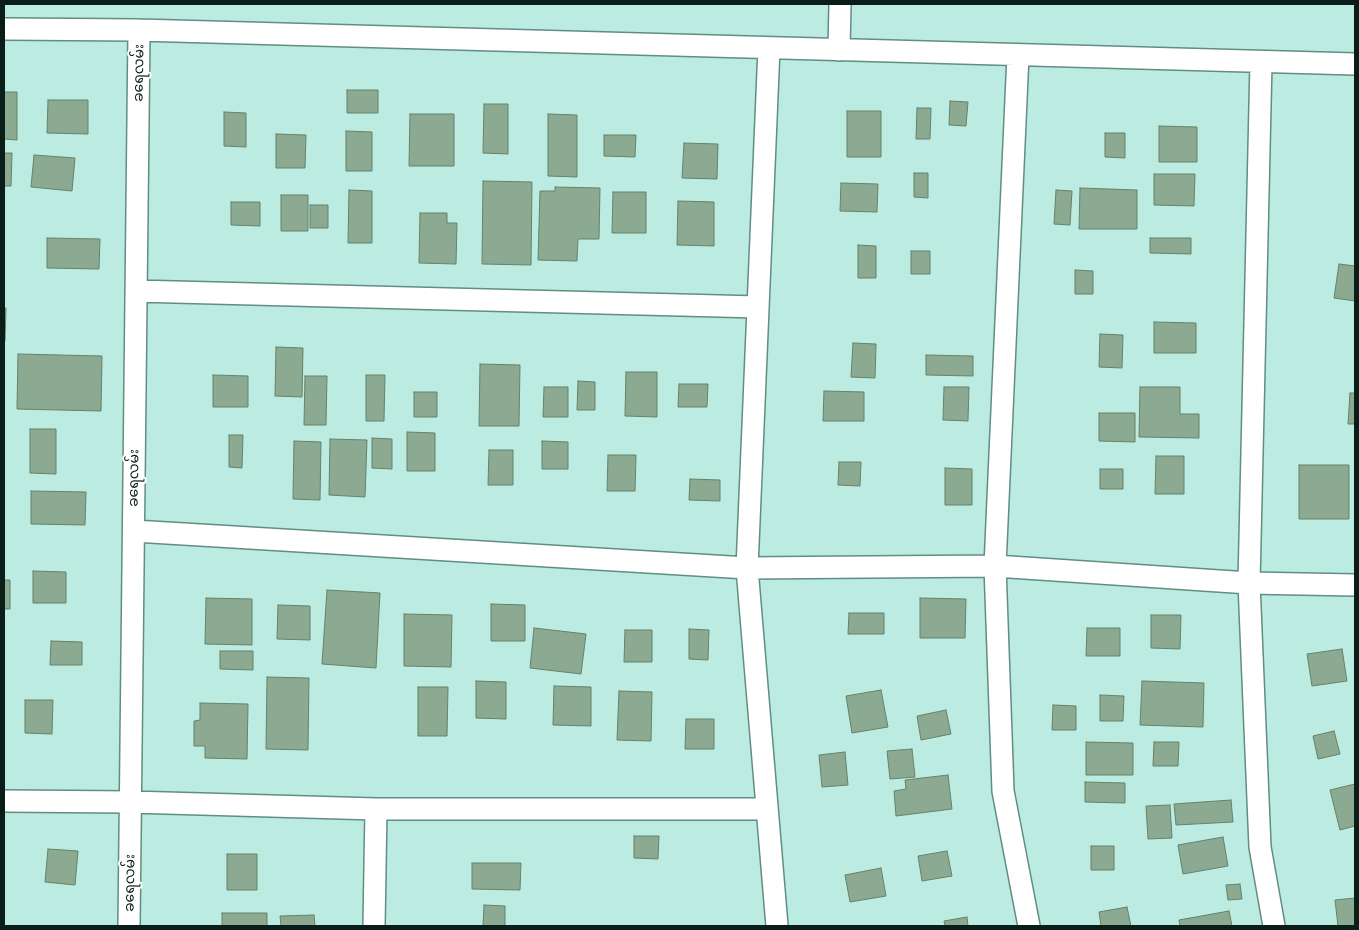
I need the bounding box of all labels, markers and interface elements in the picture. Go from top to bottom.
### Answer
street label: ခရေလမ်း [130,44,148,102]
street label: ခရေလမ်း [125,449,143,507]
street label: ခရေလမ်း [121,854,139,912]

